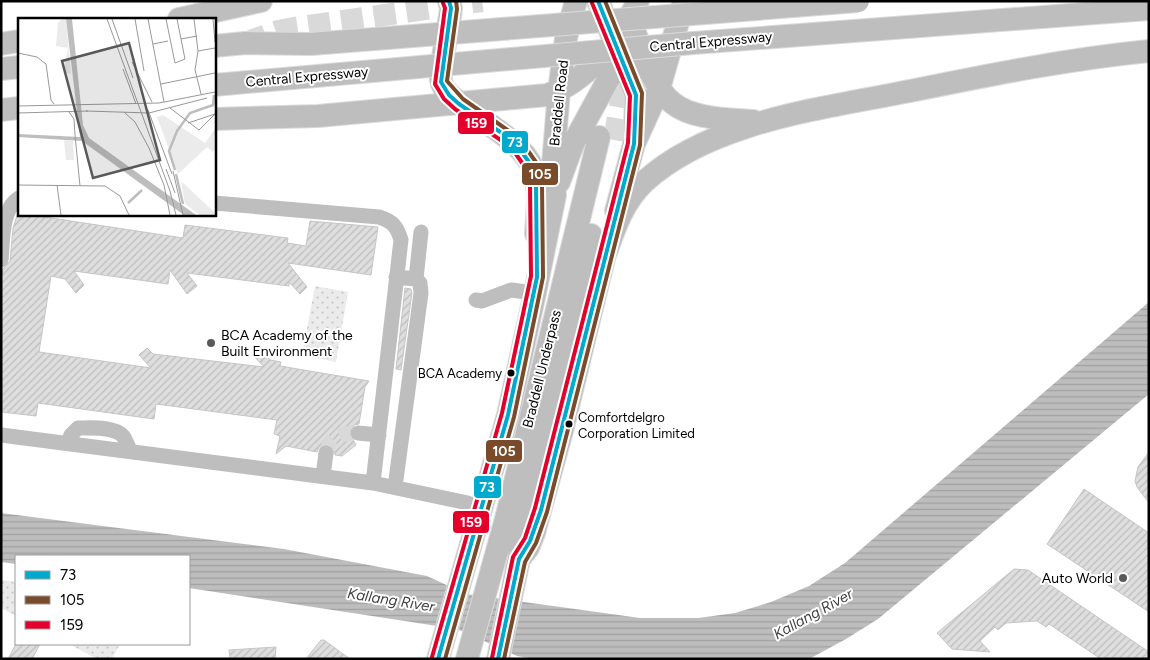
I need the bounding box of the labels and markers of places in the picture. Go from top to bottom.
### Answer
place label: BCA Academy of the Built Environment [221,327,353,360]
marker: BCA Academy of the Built Environment [205,337,217,349]
place label: BCA Academy [418,366,502,381]
marker: BCA Academy [506,368,516,378]
place label: Comfortdelgro Corporation Limited [578,410,695,441]
marker: Comfortdelgro Corporation Limited [564,419,574,429]
place label: Auto World [1042,570,1113,587]
marker: Auto World [1117,572,1129,584]

